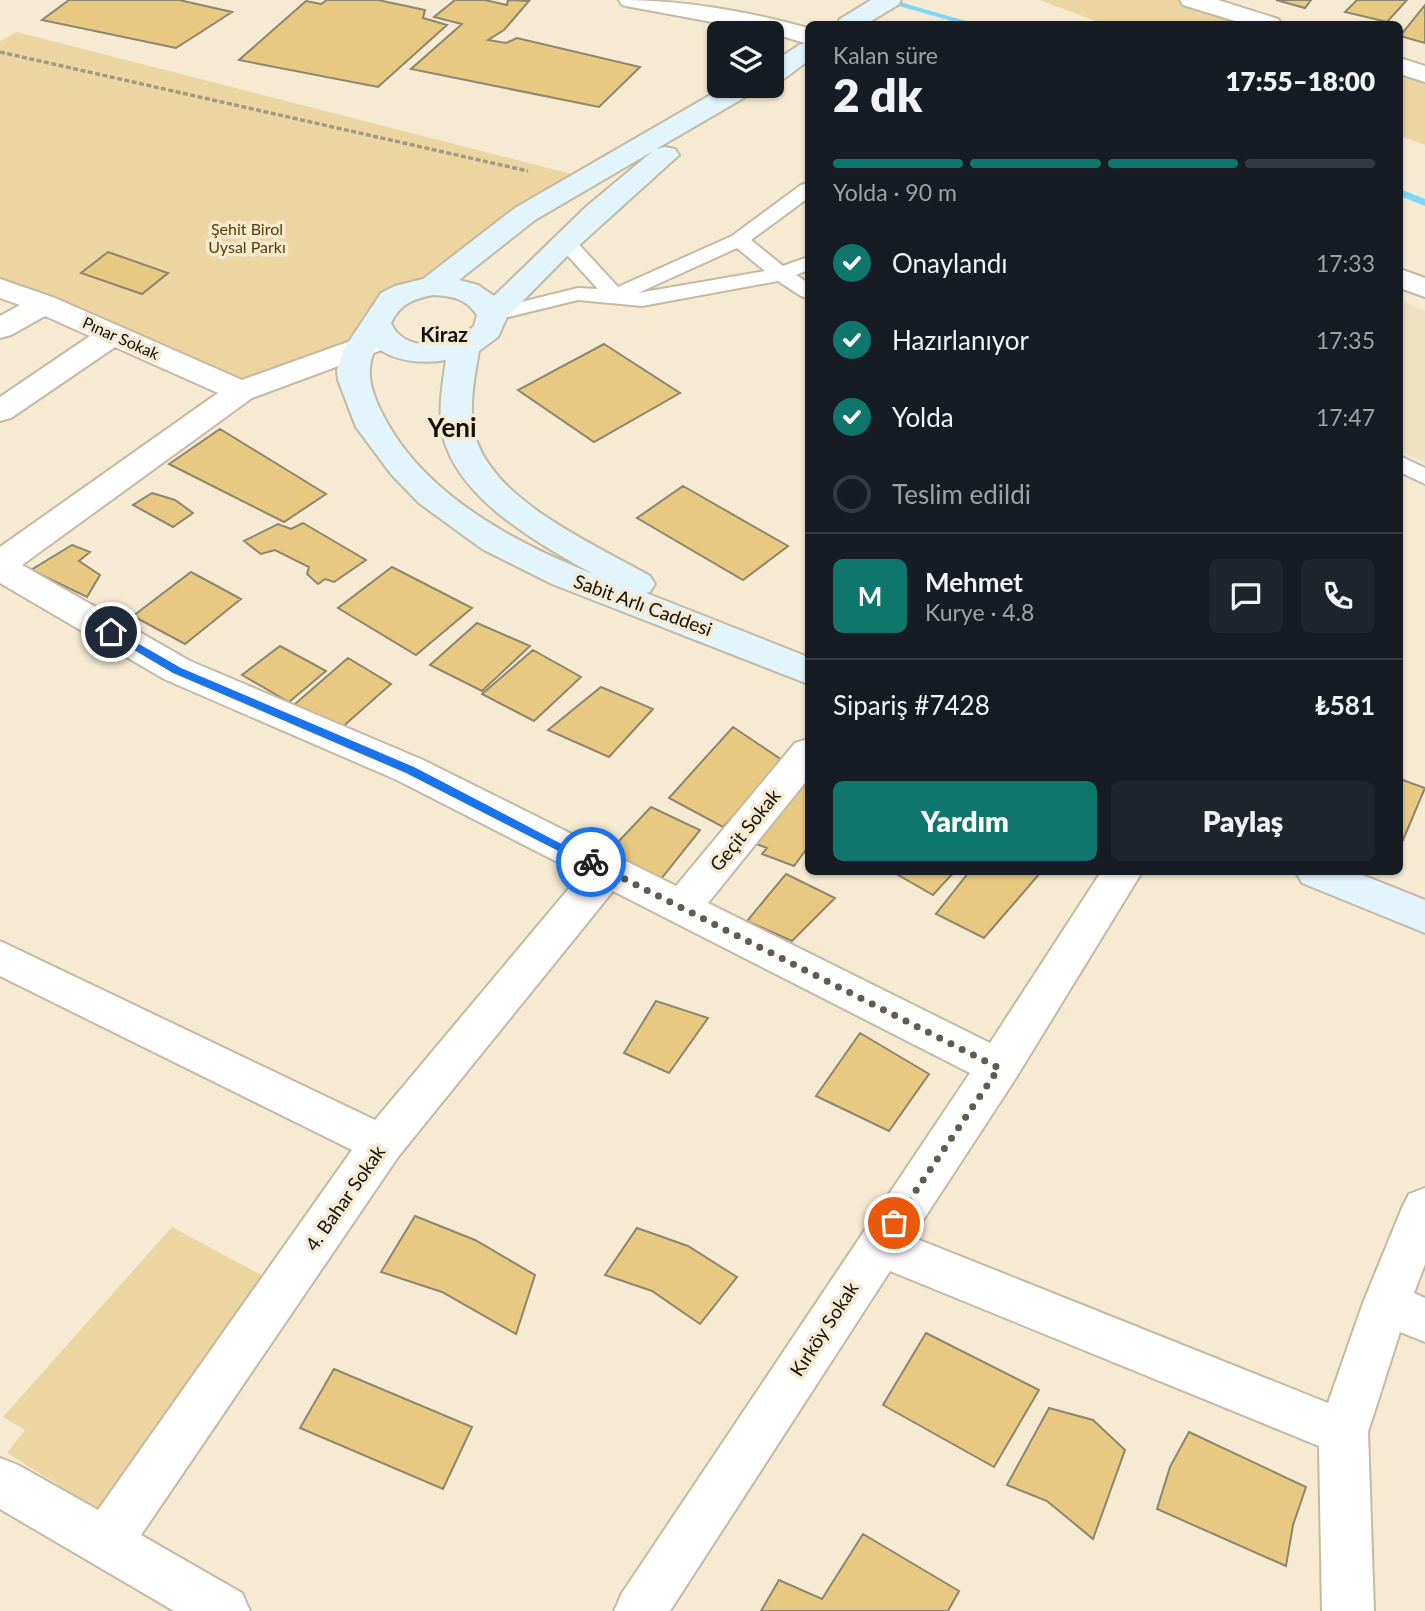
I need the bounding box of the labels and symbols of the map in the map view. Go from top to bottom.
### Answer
park label: Şehit Birol Uysal Parkı [208,219,286,256]
street label: Pınar Sokak [80,312,163,363]
district label: Kiraz [420,321,468,346]
district label: Yeni [426,411,477,443]
street label: Sabit Arlı Caddesi [571,569,716,640]
pin [81,602,141,662]
street label: Geçit Sokak [705,784,785,875]
courier [556,827,626,897]
street label: 4. Bahar Sokak [300,1140,390,1255]
pin [864,1193,924,1253]
street label: Kırköy Sokak [785,1277,863,1380]

